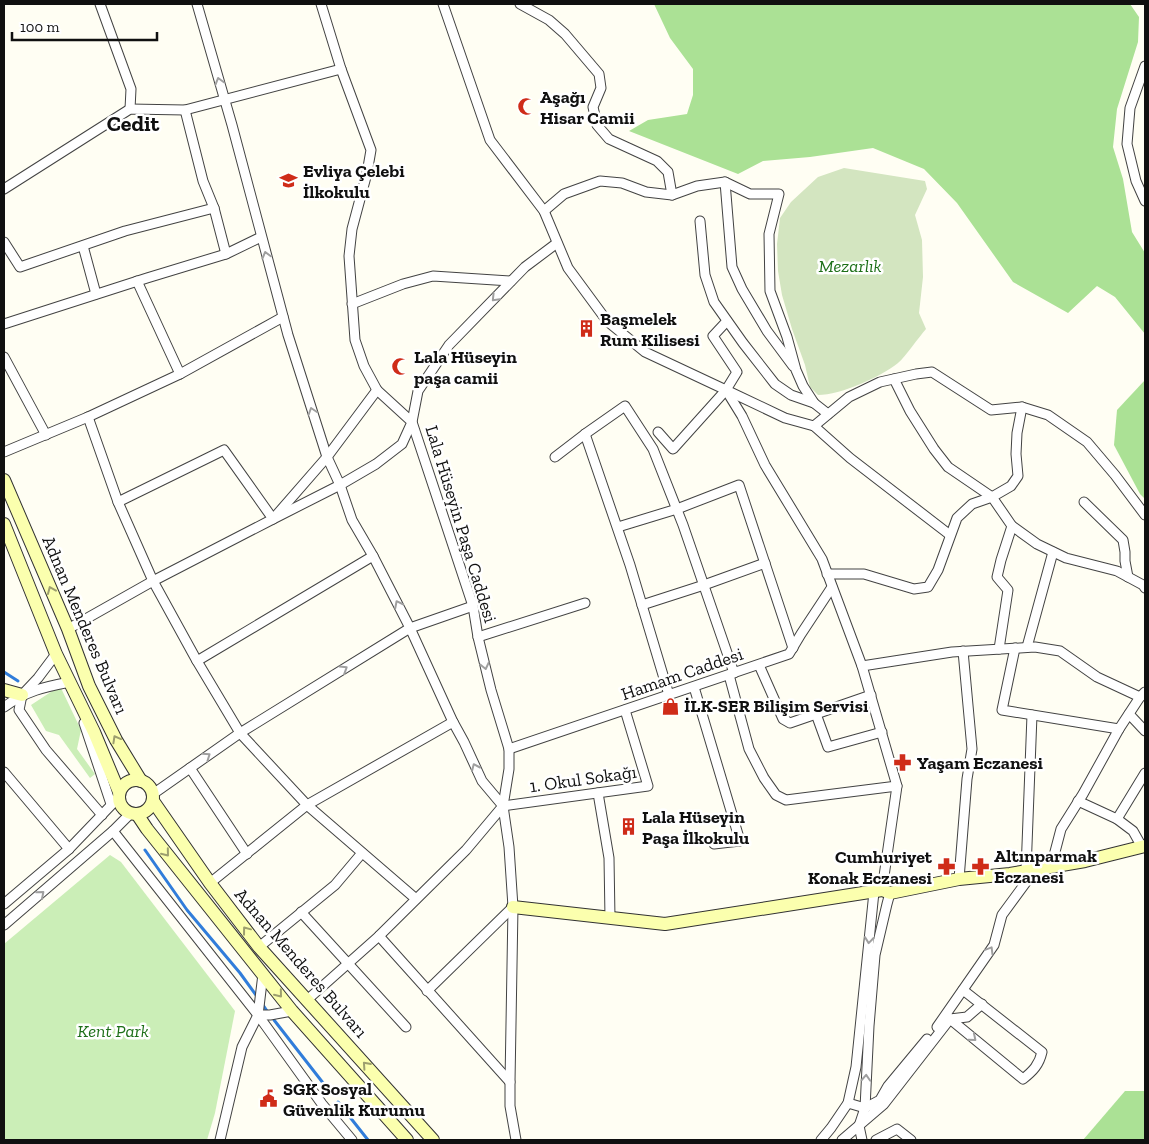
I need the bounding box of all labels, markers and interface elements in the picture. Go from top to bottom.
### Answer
scale bar [12,10,158,42]
text: 100 m [20,18,59,36]
one-way arrow [215,78,225,86]
place label: Aşağı Hisar Camii [540,86,635,129]
mosque icon: Aşağı Hisar Camii [516,97,536,117]
district label: Cedit [107,110,160,137]
place label: Evliya Çelebi İlkokulu [303,160,405,203]
school or university icon: Evliya Çelebi İlkokulu [279,171,299,191]
one-way arrow [262,252,272,260]
park label: Mezarlık [818,255,882,277]
one-way arrow [491,292,500,301]
place label: Başmelek Rum Kilisesi [600,308,700,351]
building icon: Başmelek Rum Kilisesi [576,319,596,339]
place label: Lala Hüseyin paşa camii [414,346,517,389]
mosque icon: Lala Hüseyin paşa camii [390,357,410,377]
one-way arrow [308,407,318,416]
street label: Lala Hüseyin Paşa Caddesi [420,423,502,625]
street label: Adnan Menderes Bulvarı [38,533,132,717]
one-way arrow [47,586,58,595]
one-way arrow [394,600,404,609]
street label: Hamam Caddesi [618,643,746,705]
one-way arrow [479,662,490,671]
one-way arrow [339,665,348,675]
place label: İLK-SER Bilişim Servisi [684,695,869,717]
shop icon: İLK-SER Bilişim Servisi [660,696,680,716]
one-way arrow [112,735,122,744]
place label: Yaşam Eczanesi [917,752,1044,774]
one-way arrow [201,753,211,762]
pharmacy icon: Yaşam Eczanesi [893,753,913,773]
street label: 1. Okul Sokağı [528,761,638,797]
one-way arrow [471,763,482,772]
place label: Lala Hüseyin Paşa İlkokulu [642,806,750,849]
building icon: Lala Hüseyin Paşa İlkokulu [618,817,638,837]
place label: Altınparmak Eczanesi [994,845,1097,888]
place label: Cumhuriyet Konak Eczanesi [808,846,933,889]
one-way arrow [161,847,169,856]
pharmacy icon: Altınparmak Eczanesi [970,856,990,876]
pharmacy icon: Cumhuriyet Konak Eczanesi [936,857,956,877]
street label: Adnan Menderes Bulvarı [230,884,372,1042]
one-way arrow [35,890,44,899]
one-way arrow [243,926,252,936]
one-way arrow [864,936,875,944]
one-way arrow [984,946,994,955]
one-way arrow [273,988,281,997]
park label: Kent Park [77,1020,149,1042]
one-way arrow [968,1033,977,1042]
one-way arrow [362,1061,371,1070]
one-way arrow [861,1074,872,1082]
place label: SGK Sosyal Güvenlik Kurumu [283,1078,426,1121]
public building icon: SGK Sosyal Güvenlik Kurumu [259,1089,279,1109]

